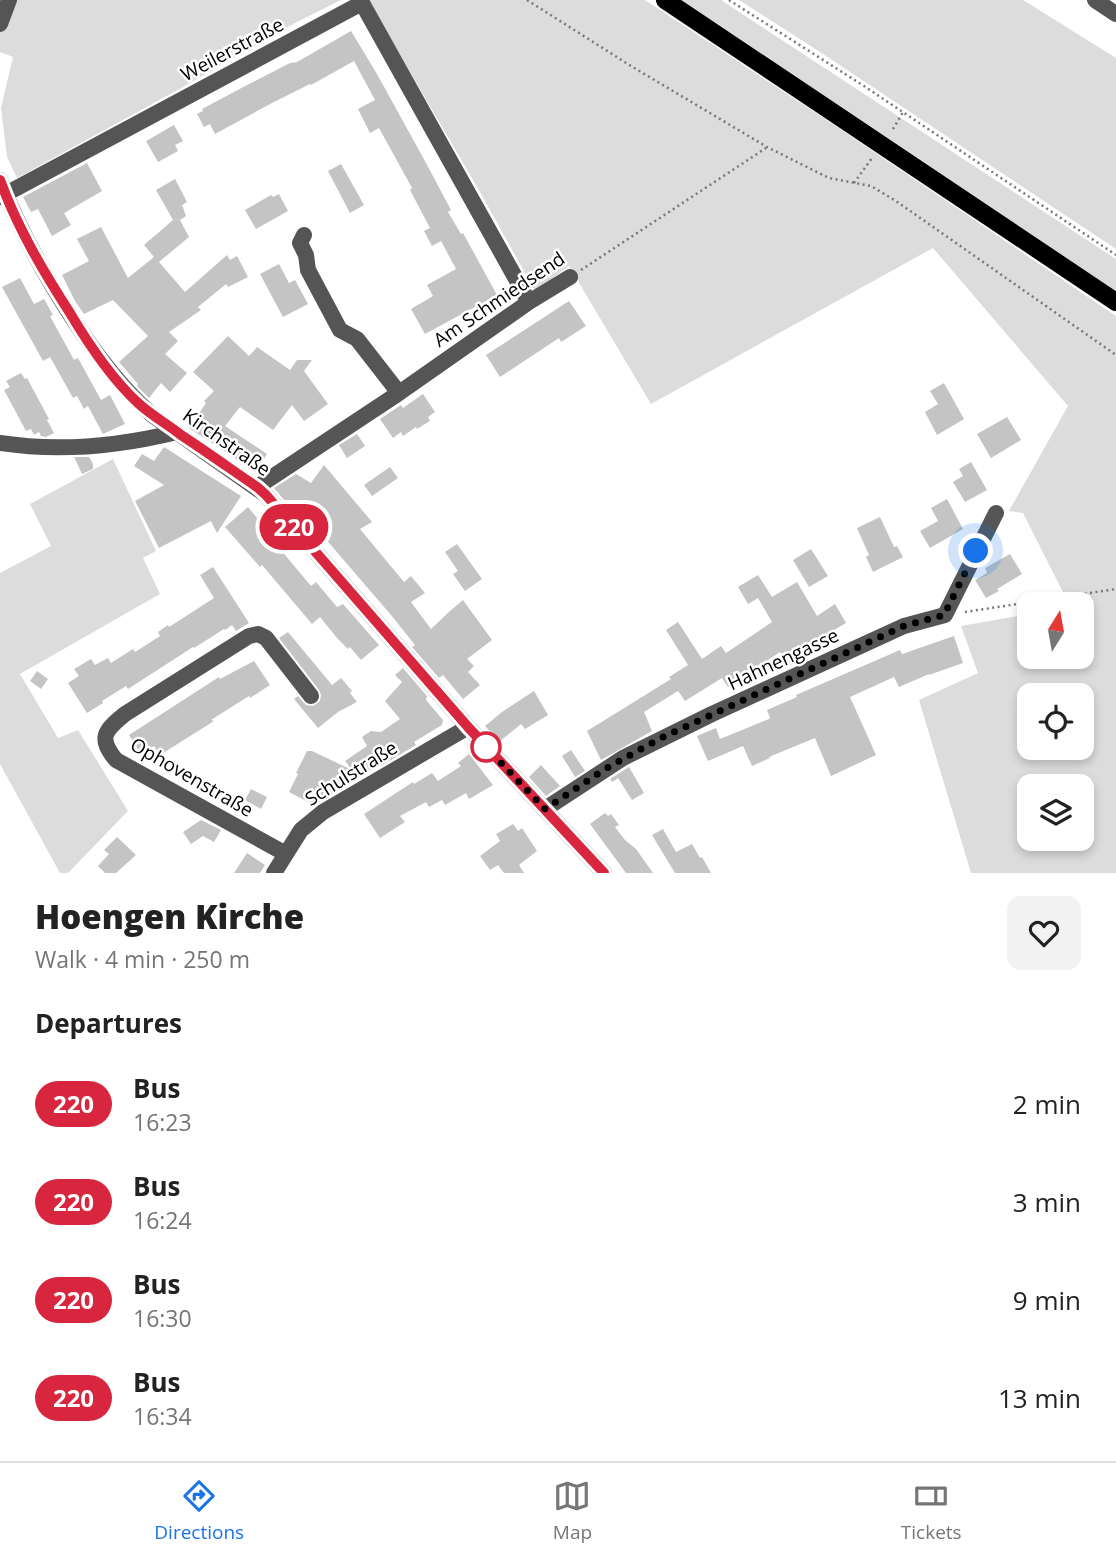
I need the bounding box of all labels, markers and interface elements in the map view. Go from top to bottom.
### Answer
street label: Weilerstraße [176,11,288,87]
street label: Am Schmiedsend [428,245,570,353]
street label: Kirchstraße [178,402,276,482]
line badge: 220 [254,504,334,550]
text: 220 [273,510,315,543]
your location [958,533,993,568]
north arrow [1017,592,1094,668]
map controls [1017,592,1094,851]
street label: Hahnengasse [723,622,843,696]
button: locate [1017,683,1094,760]
street label: Ophovenstraße [126,731,258,823]
unlabelled marker [471,732,501,762]
street label: Schulstraße [300,734,402,812]
button: layers [1017,774,1094,851]
text: Hoengen Kirche [35,894,304,939]
button: heart [1007,896,1081,970]
text: Walk · 4 min · 250 m [35,943,250,975]
text: Departures [35,1005,182,1041]
text: Bus [133,1070,180,1106]
text: 2 min [1013,1086,1081,1122]
text: 220 [53,1087,94,1120]
text: 16:23 [133,1106,192,1138]
text: Bus [133,1168,180,1204]
text: 3 min [1013,1184,1081,1220]
text: 220 [53,1185,94,1218]
text: 16:24 [133,1204,192,1236]
text: Bus [133,1266,180,1302]
text: 9 min [1013,1282,1081,1318]
text: 220 [53,1283,94,1316]
text: 16:30 [133,1302,192,1334]
text: Bus [133,1364,180,1400]
text: 13 min [998,1380,1081,1416]
text: 220 [53,1381,94,1414]
text: 16:34 [133,1400,192,1432]
tab: Directions [154,1477,244,1545]
tab: Map [553,1477,592,1545]
tab: Tickets [901,1477,962,1545]

